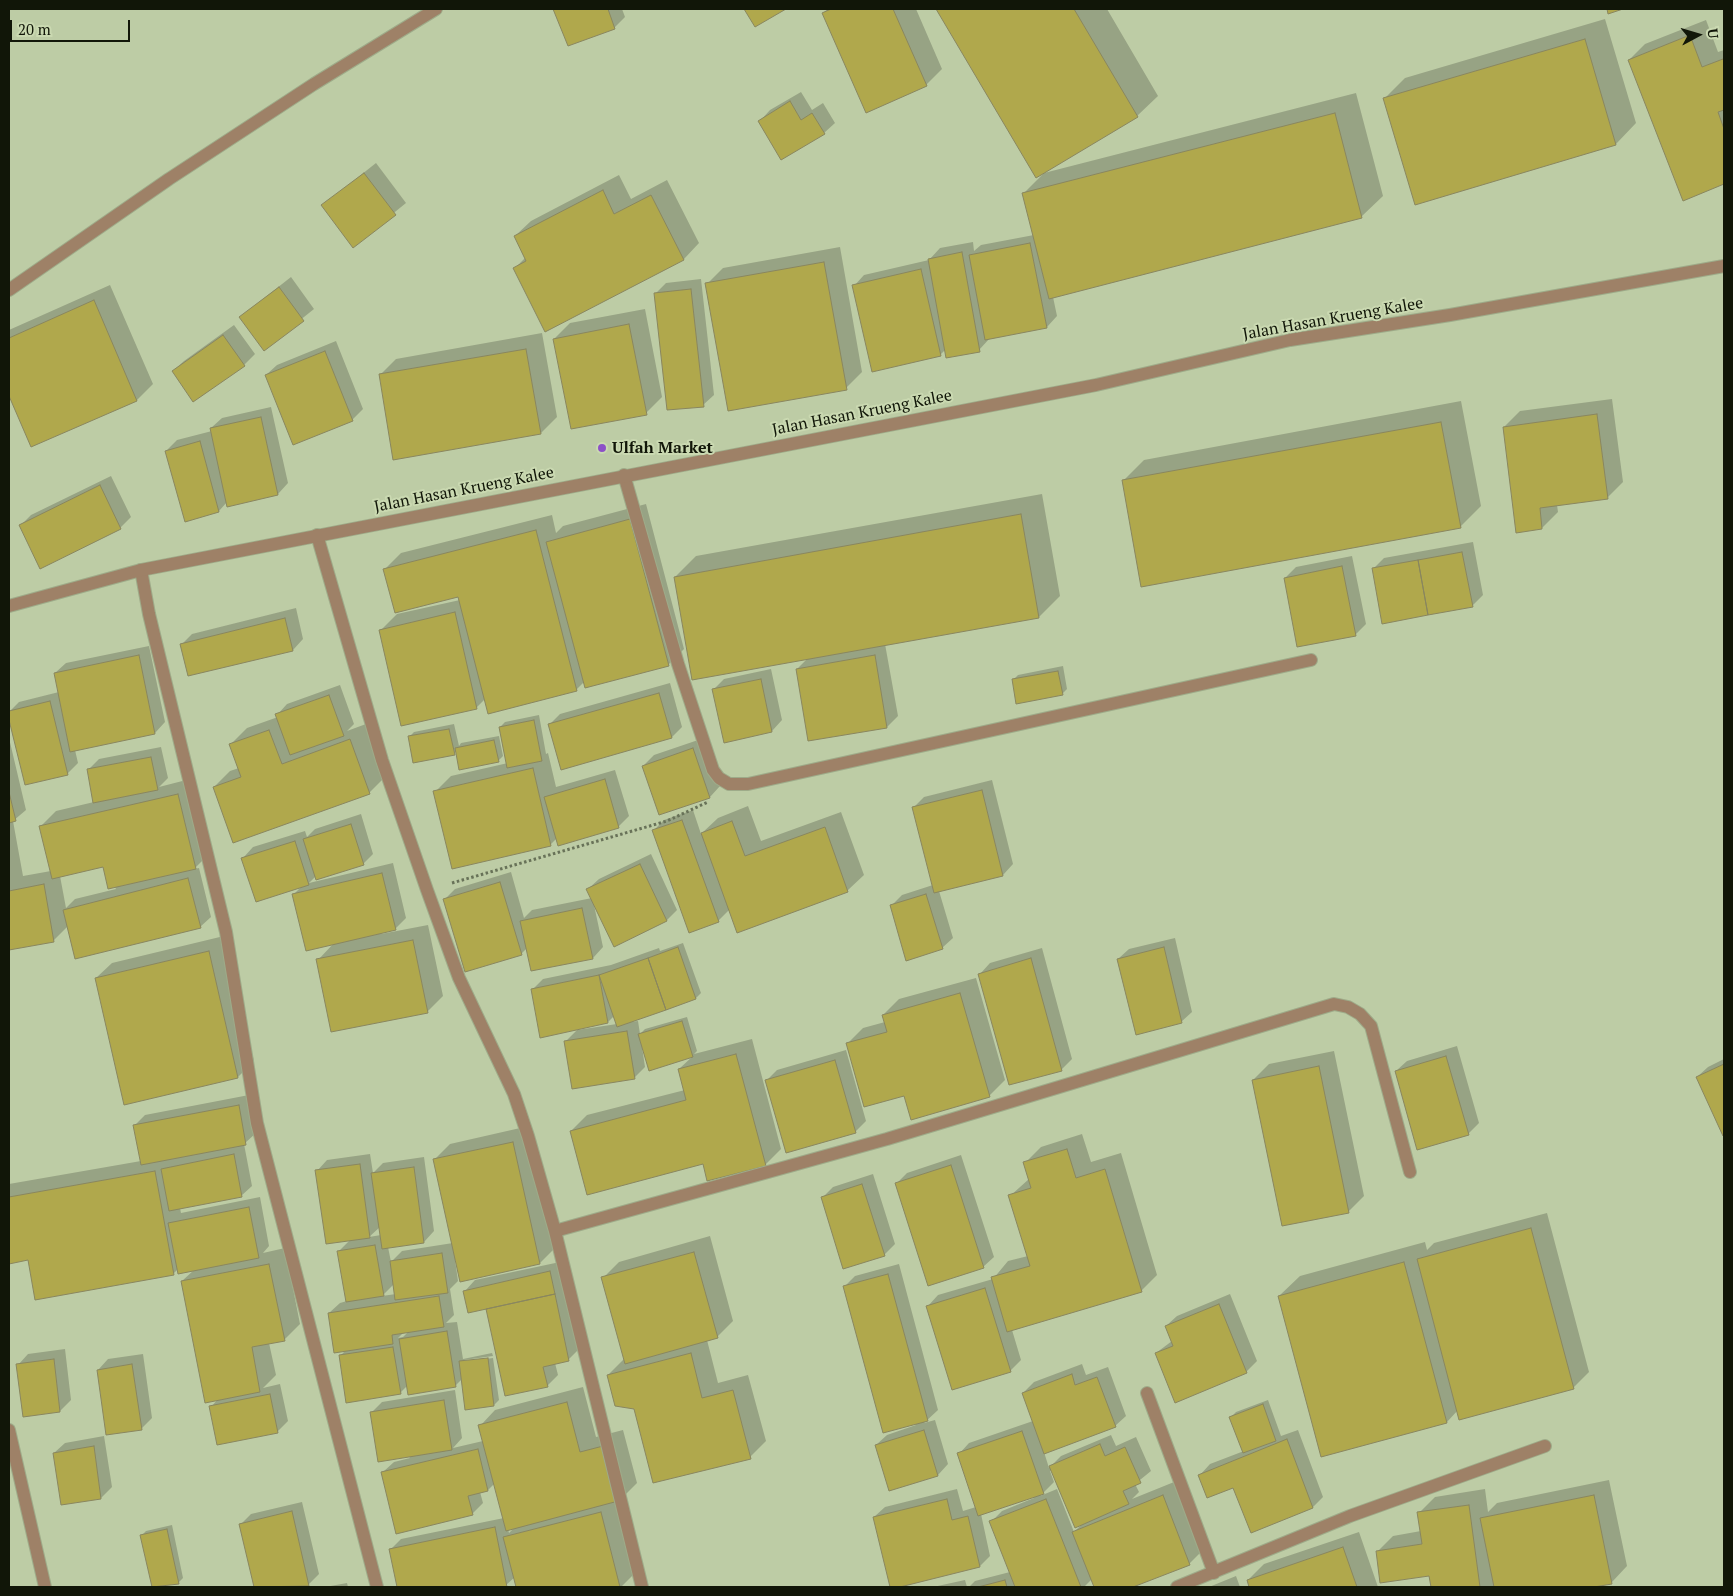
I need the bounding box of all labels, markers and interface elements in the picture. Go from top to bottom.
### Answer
scale bar [12,10,132,42]
north arrow [1673,10,1723,60]
text: 20 m [18,19,51,39]
text: U [1703,27,1723,39]
street label: Jalan Hasan Krueng Kalee [1241,294,1425,344]
street label: Jalan Hasan Krueng Kalee [770,386,954,440]
place label: Ulfah Market [612,438,713,458]
marker: Ulfah Market [596,442,608,454]
street label: Jalan Hasan Krueng Kalee [372,463,556,517]

